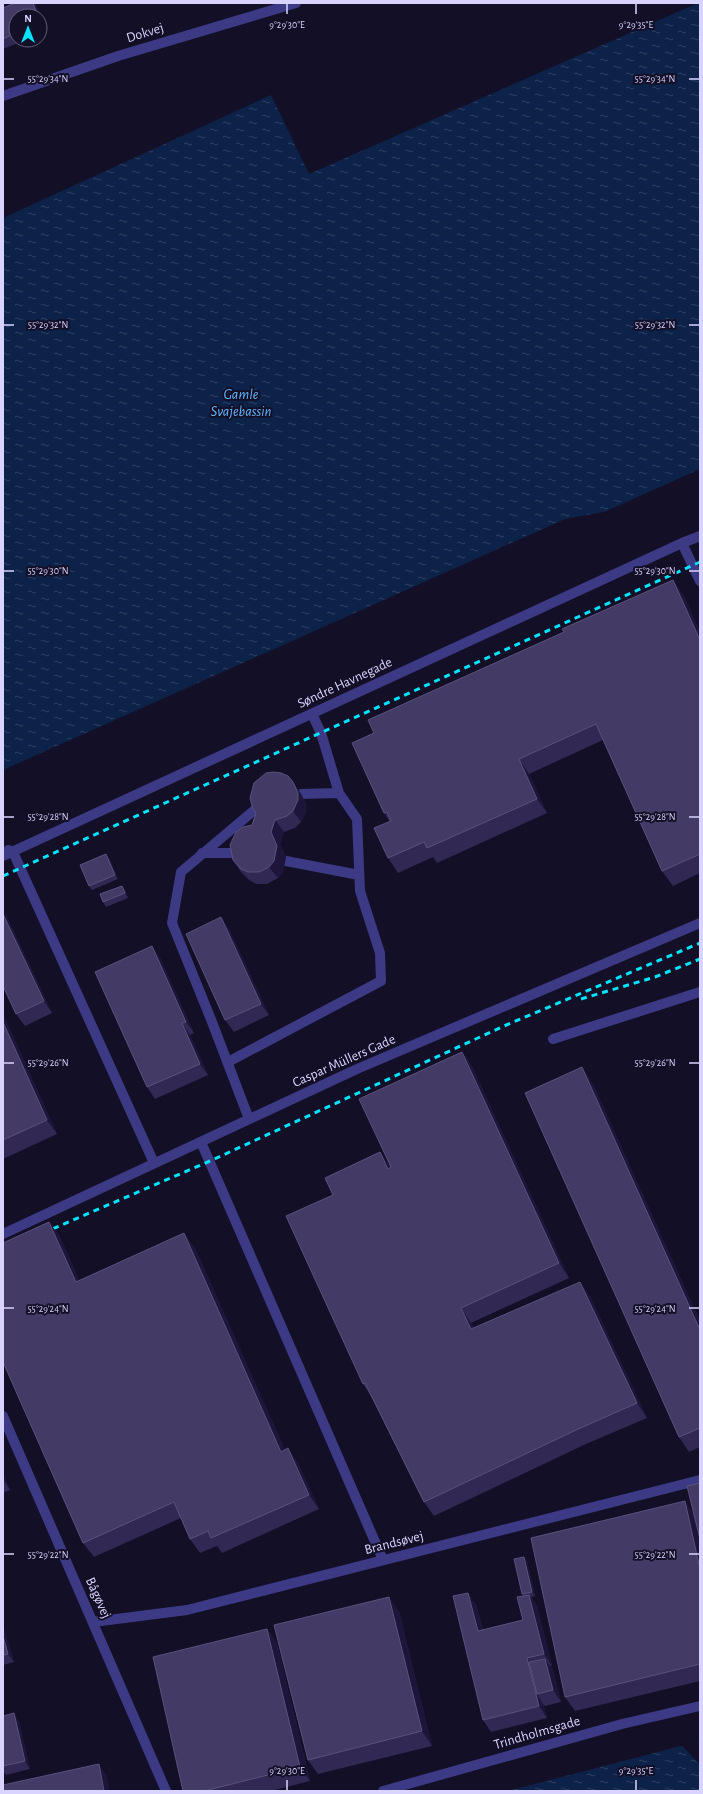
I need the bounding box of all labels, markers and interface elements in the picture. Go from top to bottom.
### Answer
north arrow [8,8,48,48]
text: N [24,13,32,24]
text: 9°29'30"E [269,20,305,30]
text: 9°29'35"E [619,20,653,30]
street label: Dokvej [125,21,165,45]
text: 55°29'34"N [28,74,68,84]
text: 55°29'34"N [635,74,675,84]
text: 55°29'32"N [28,320,68,330]
text: 55°29'32"N [635,320,675,330]
water label: Gamle Svajebassin [210,387,272,419]
text: 55°29'30"N [27,566,69,576]
text: 55°29'30"N [634,566,676,576]
street label: Søndre Havnegade [296,655,394,711]
text: 55°29'28"N [27,812,69,822]
text: 55°29'28"N [634,812,676,822]
street label: Caspar Müllers Gade [290,1032,398,1090]
text: 55°29'26"N [27,1058,69,1068]
text: 55°29'26"N [634,1058,676,1068]
text: 55°29'24"N [27,1304,69,1314]
text: 55°29'24"N [634,1304,676,1314]
street label: Brandsøvej [363,1529,425,1557]
text: 55°29'22"N [28,1550,68,1560]
text: 55°29'22"N [635,1550,675,1560]
street label: Bågøvej [83,1575,113,1621]
street label: Trindholmsgade [492,1714,582,1752]
text: 9°29'30"E [269,1766,305,1776]
text: 9°29'35"E [619,1766,653,1776]

